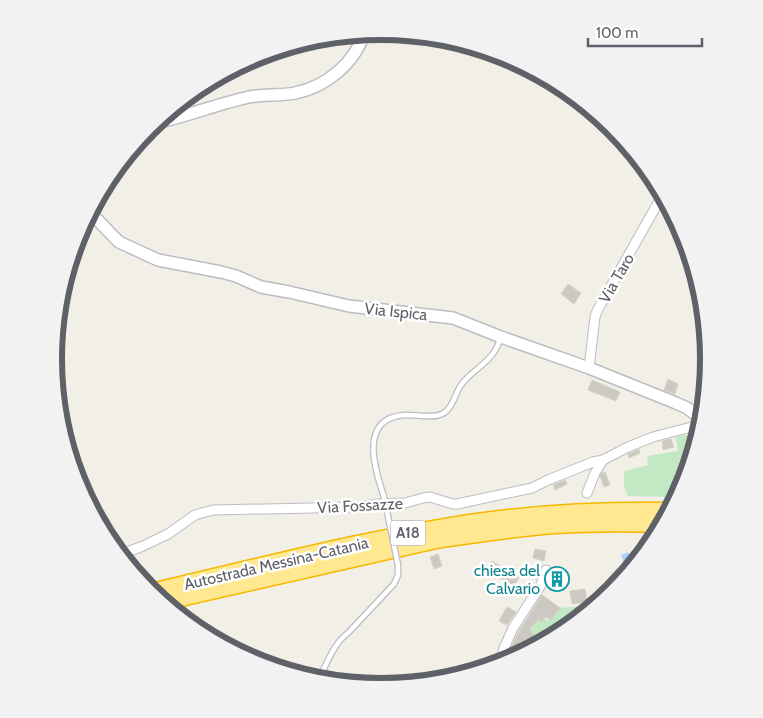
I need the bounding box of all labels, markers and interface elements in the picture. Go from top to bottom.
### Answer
scale bar [588,15,702,47]
text: 100 m [596,24,638,42]
street label: Via Taro [595,250,638,306]
street label: Via Ispica [364,299,429,324]
street label: Via Fossazze [317,494,403,517]
road number: A18 [390,520,426,546]
street label: Autostrada Messina-Catania [182,533,370,594]
place label: chiesa del Calvario [474,561,540,598]
building icon: chiesa del Calvario [544,566,570,592]

